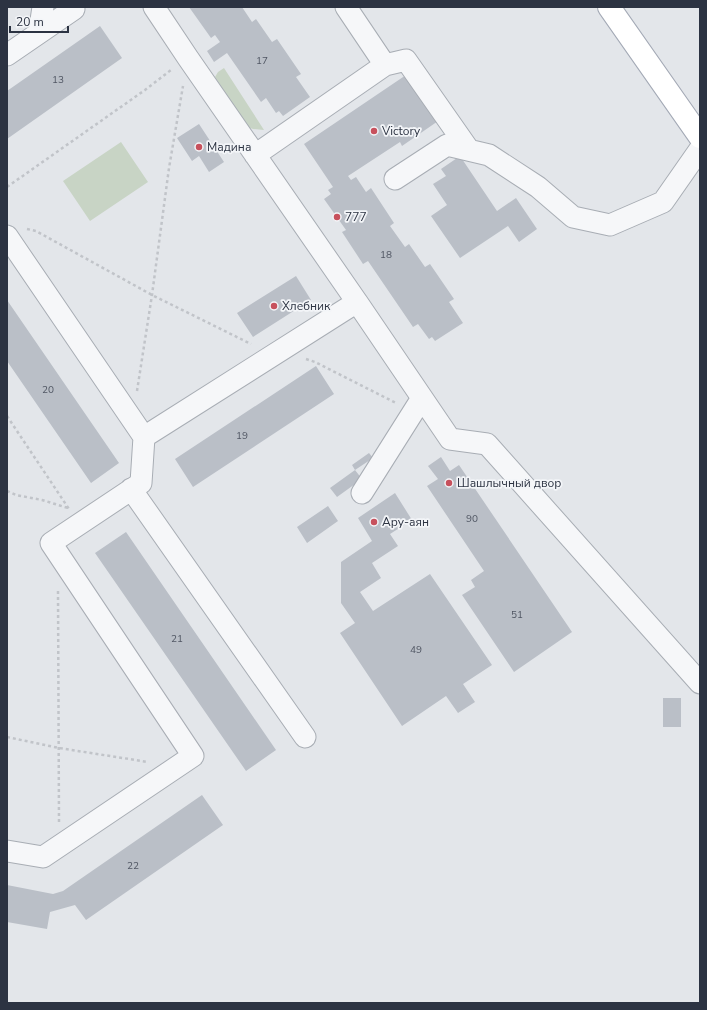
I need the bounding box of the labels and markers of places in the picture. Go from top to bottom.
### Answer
place label: Victory [381,123,421,139]
marker: Victory [369,126,379,136]
place label: Мадина [207,139,251,155]
marker: Мадина [194,142,204,152]
place label: 777 [345,209,367,225]
marker: 777 [332,212,342,222]
place label: Хлебник [282,298,331,314]
marker: Хлебник [269,301,279,311]
place label: Шашлычный двор [457,475,561,491]
marker: Шашлычный двор [444,478,454,488]
place label: Ару-аян [382,514,429,530]
marker: Ару-аян [369,517,379,527]

